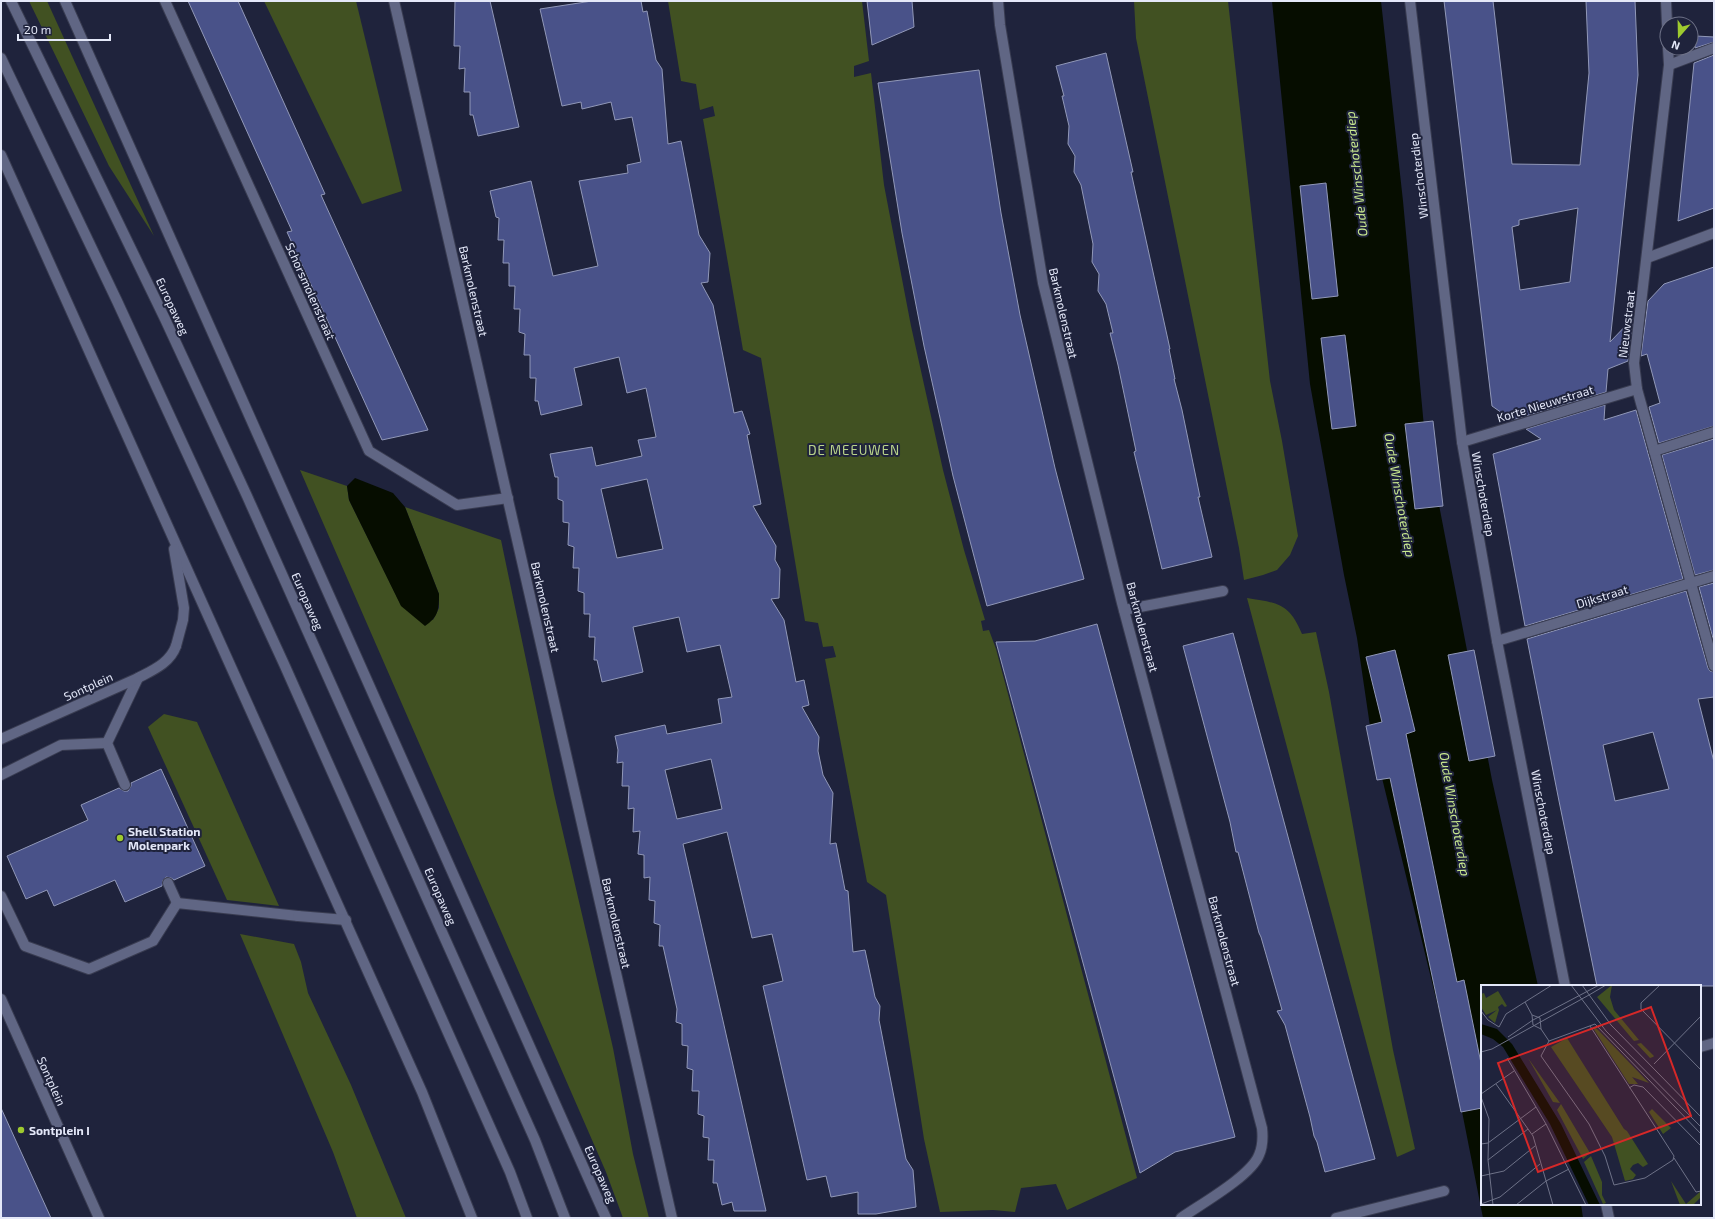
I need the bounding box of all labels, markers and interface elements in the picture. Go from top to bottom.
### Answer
scale bar [18,16,110,42]
north arrow [1659,16,1699,56]
text: 20 m [24,22,51,36]
text: N [1669,38,1681,53]
water label: Oude Winschoterdiep [1341,111,1371,237]
street label: Winschoterdiep [1406,132,1430,220]
street label: Schorsmolenstraat [283,240,339,342]
street label: Barkmolenstraat [457,244,491,338]
street label: Barkmolenstraat [1047,266,1081,360]
street label: Europaweg [154,275,192,337]
street label: Nieuwstraat [1615,289,1637,359]
street label: Korte Nieuwstraat [1495,382,1595,424]
water label: Oude Winschoterdiep [1381,432,1419,558]
district label: DE MEEUWEN [808,442,900,458]
street label: Winschoterdiep [1470,450,1498,538]
street label: Barkmolenstraat [529,560,563,654]
street label: Europaweg [289,570,327,632]
street label: Barkmolenstraat [1124,581,1162,674]
street label: Dijkstraat [1574,581,1630,611]
street label: Sontplein [61,669,115,703]
water label: Oude Winschoterdiep [1436,751,1474,877]
street label: Winschoterdiep [1529,768,1559,856]
place label: Shell Station Molenpark [128,824,201,852]
marker: Shell Station Molenpark [115,833,125,843]
street label: Europaweg [422,865,460,927]
street label: Barkmolenstraat [600,876,634,970]
street label: Barkmolenstraat [1206,895,1244,988]
inset map [1481,985,1701,1205]
street label: Sontplein [35,1054,69,1108]
place label: Sontplein I [29,1123,90,1137]
marker: Sontplein I [16,1125,26,1135]
street label: Europaweg [582,1143,620,1205]

